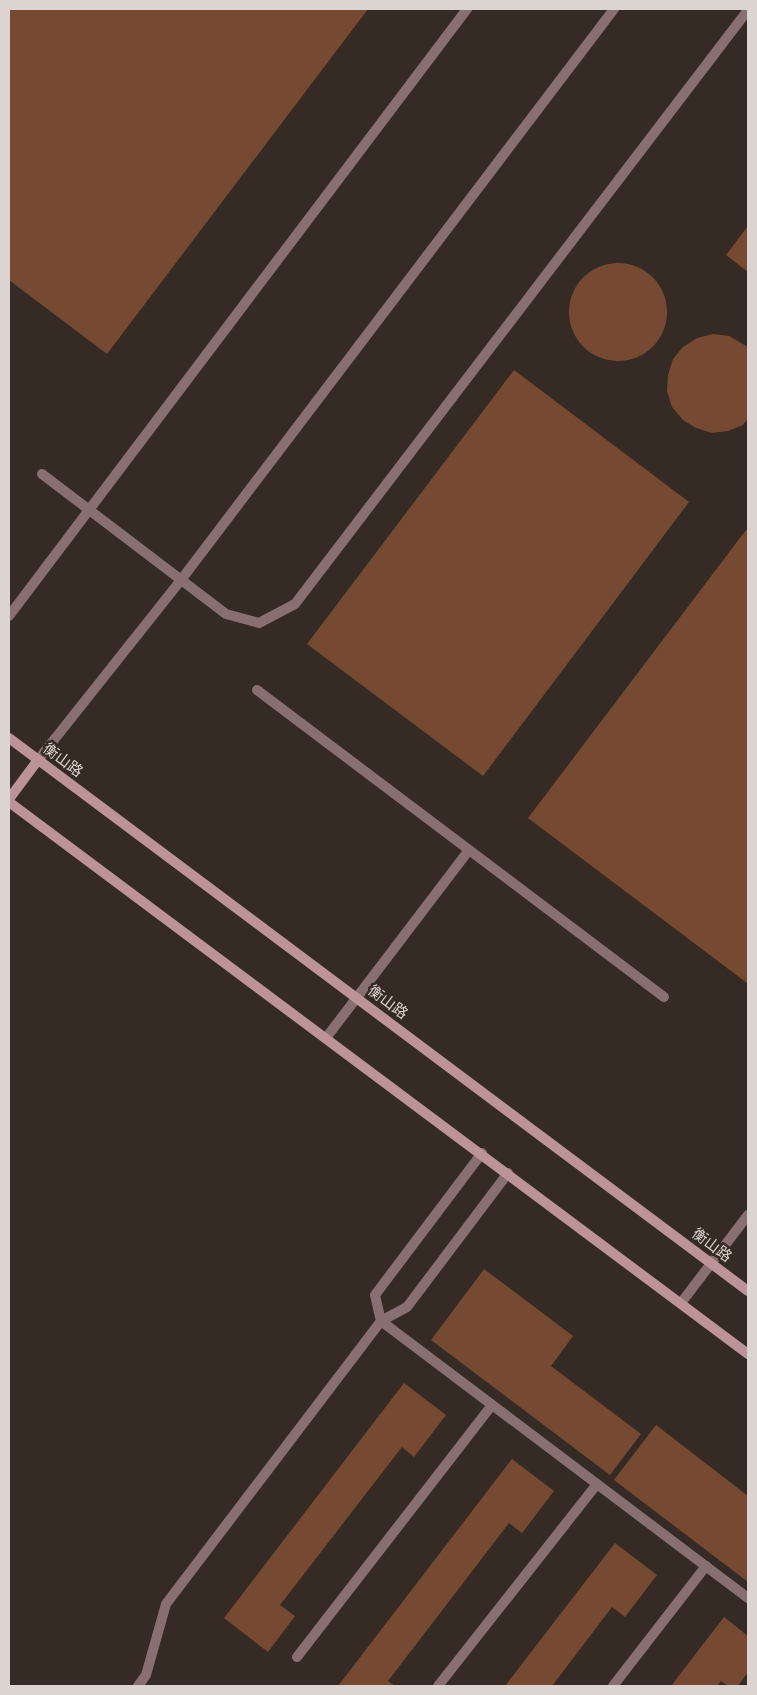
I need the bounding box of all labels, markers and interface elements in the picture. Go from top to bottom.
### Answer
street label: 衡山路 [40,740,86,780]
street label: 衡山路 [365,982,411,1022]
street label: 衡山路 [689,1225,735,1265]

